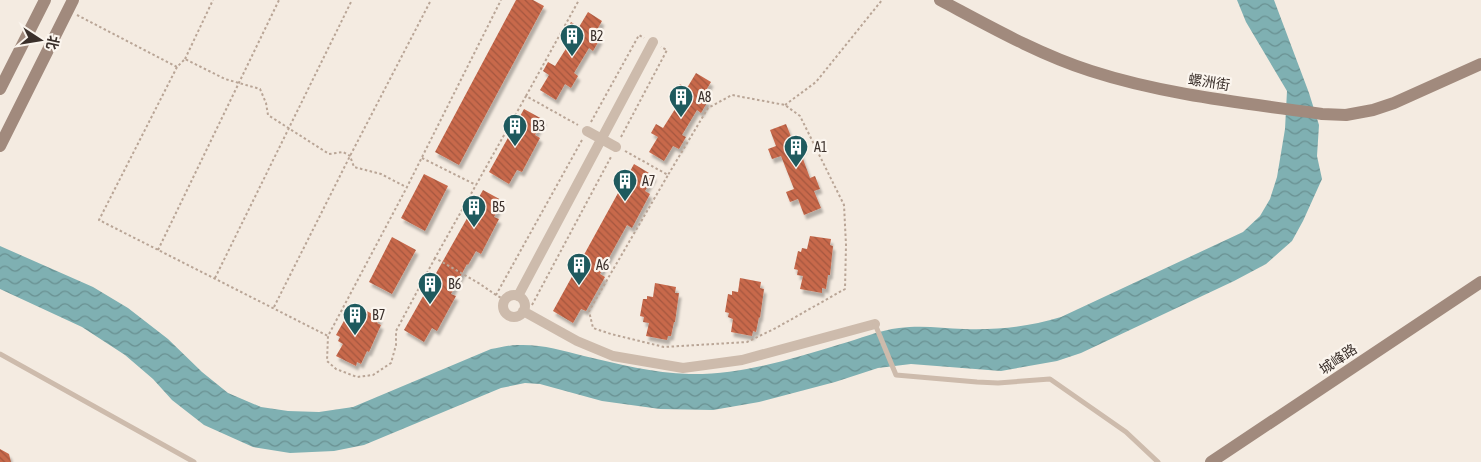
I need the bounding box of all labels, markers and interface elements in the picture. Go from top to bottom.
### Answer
north arrow [15,15,65,65]
building icon: B2 [559,23,585,57]
place label: B2 [590,28,603,44]
text: 北 [43,34,62,51]
street label: 螺洲街 [1187,71,1231,93]
building icon: A8 [668,84,694,118]
place label: A8 [698,89,712,105]
building icon: B3 [502,113,528,147]
place label: B3 [532,118,545,134]
building icon: A1 [783,134,809,168]
place label: A1 [814,139,827,155]
building icon: A7 [612,168,638,202]
place label: A7 [642,173,655,189]
building icon: B5 [461,194,487,228]
place label: B5 [492,199,505,215]
building icon: A6 [566,252,592,286]
place label: A6 [596,257,610,273]
building icon: B6 [417,271,443,305]
place label: B6 [448,276,462,292]
building icon: B7 [342,302,368,336]
place label: B7 [372,307,385,323]
street label: 城峰路 [1316,341,1360,377]

